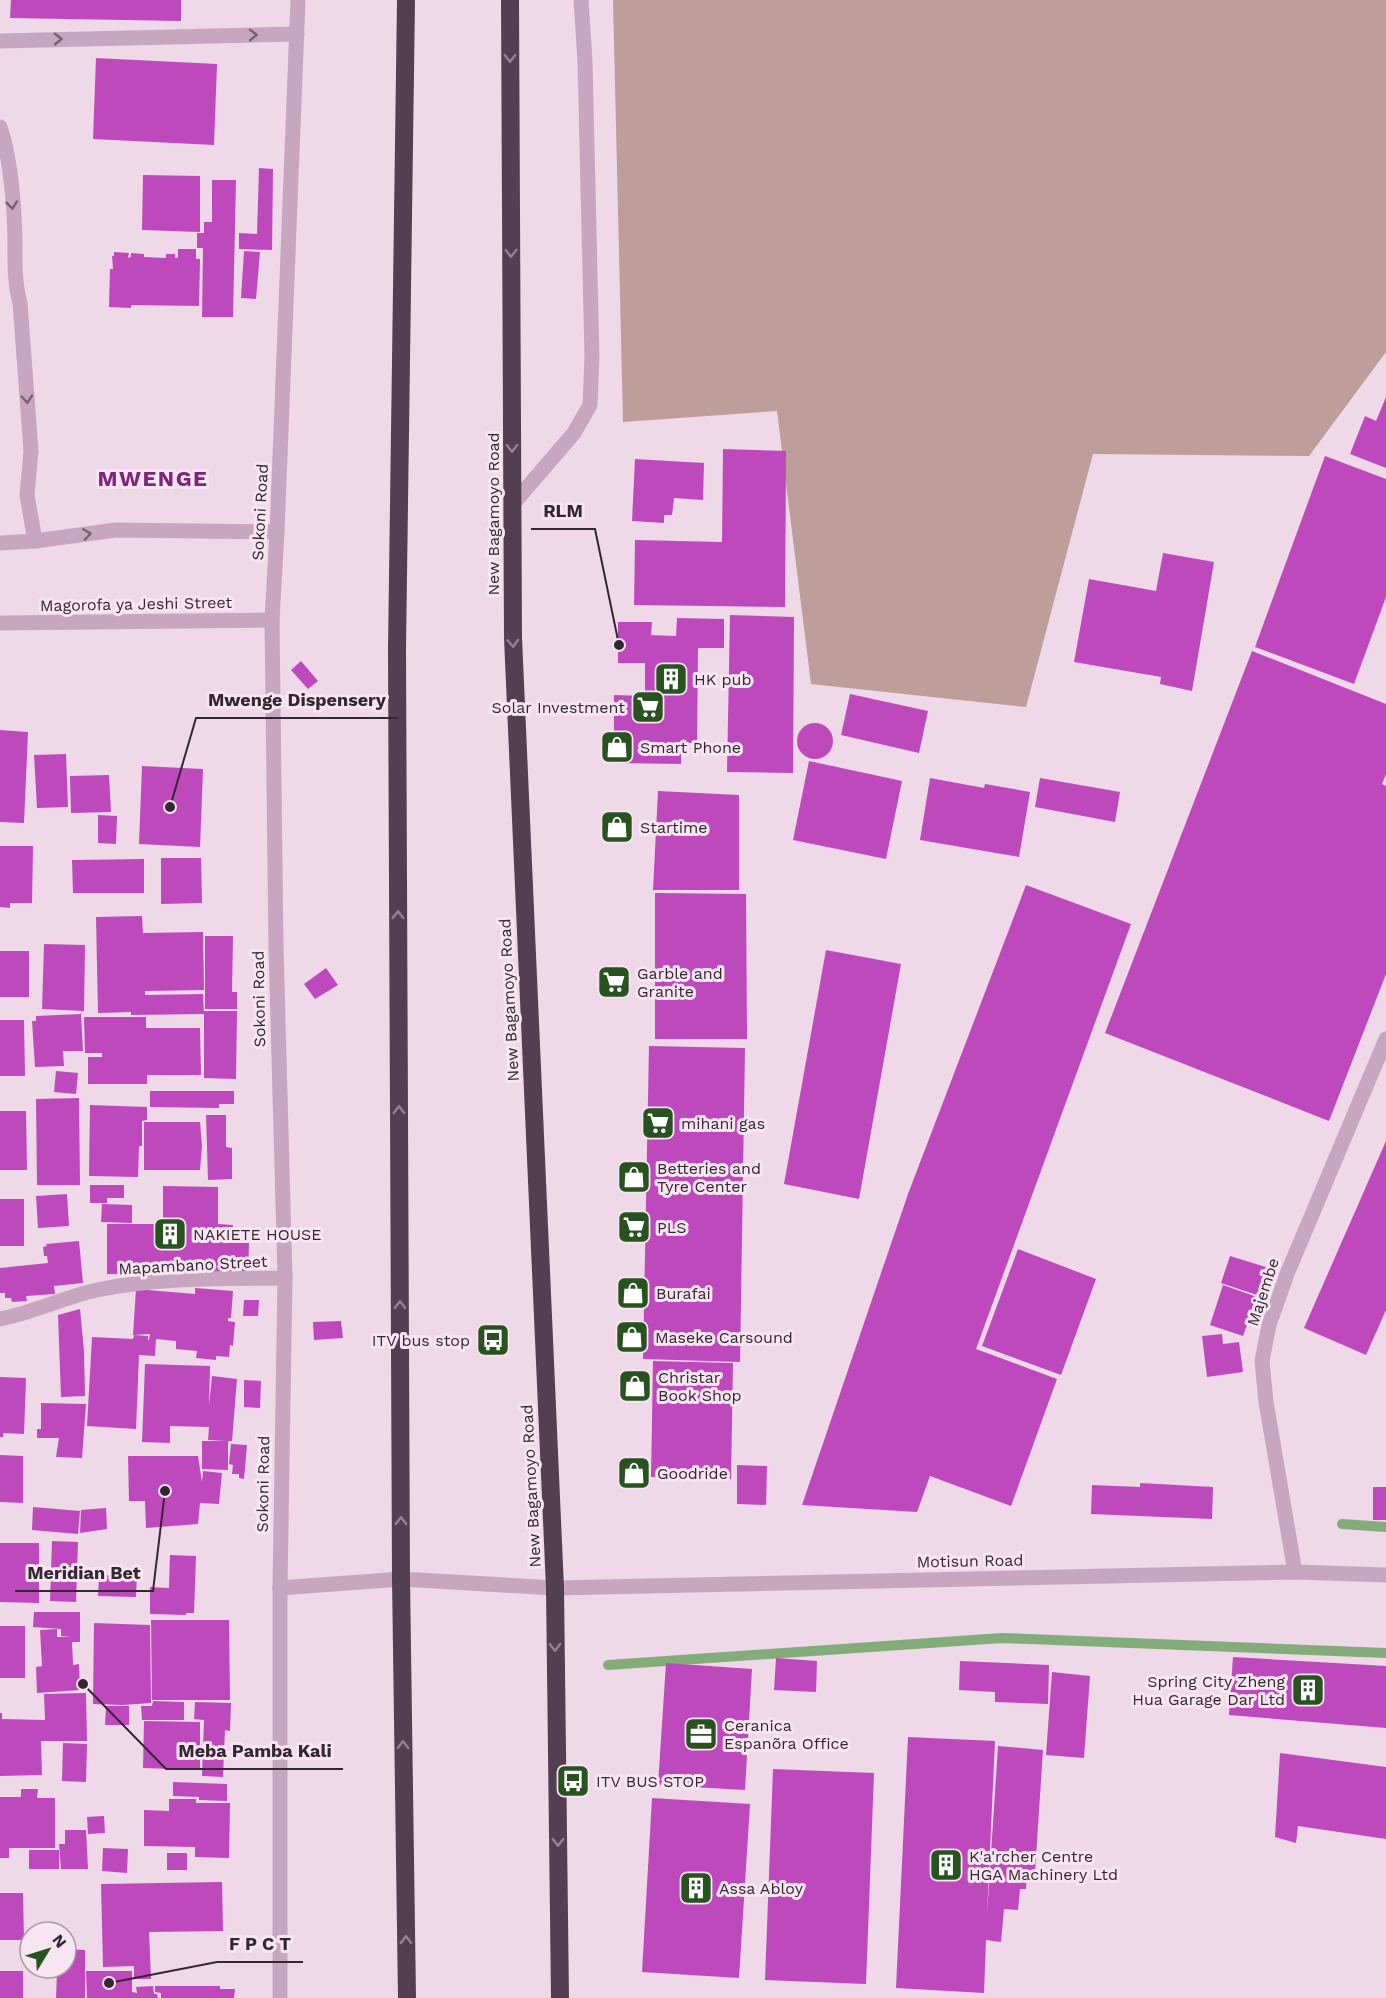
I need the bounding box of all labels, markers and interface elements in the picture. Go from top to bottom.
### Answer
one-way arrow [249,29,258,41]
one-way arrow [54,33,63,46]
one-way arrow [504,54,516,63]
one-way arrow [5,201,18,210]
one-way arrow [505,249,517,258]
one-way arrow [20,395,33,404]
street label: New Bagamoyo Road [484,432,503,596]
one-way arrow [506,444,518,453]
street label: Sokoni Road [248,463,272,561]
district label: MWENGE [98,466,208,491]
callout: RLM [531,493,595,529]
text: RLM [543,500,583,521]
one-way arrow [82,528,91,540]
street label: Magorofa ya Jeshi Street [40,593,233,615]
one-way arrow [507,639,520,648]
building icon: HK pub [653,661,689,697]
place label: HK pub [694,670,751,689]
callout: Mwenge Dispensery [196,682,398,718]
text: Mwenge Dispensery [208,689,387,710]
supermarket icon: Solar Investment [630,689,666,725]
place label: Solar Investment [492,698,625,717]
shop icon: Smart Phone [599,729,635,765]
place label: Smart Phone [640,738,741,757]
shop icon: Startime [599,809,635,845]
place label: Startime [640,818,708,837]
one-way arrow [392,910,404,919]
street label: New Bagamoyo Road [495,918,523,1082]
street label: Sokoni Road [249,950,269,1048]
supermarket icon: Garble and Granite [596,964,632,1000]
place label: Garble and Granite [637,964,723,1001]
one-way arrow [393,1105,405,1114]
supermarket icon: mihani gas [640,1105,676,1141]
place label: mihani gas [681,1114,765,1133]
shop icon: Betteries and Tyre Center [616,1159,652,1195]
place label: Betteries and Tyre Center [657,1159,761,1196]
supermarket icon: PLS [616,1209,652,1245]
building icon: NAKIETE HOUSE [152,1216,188,1252]
place label: PLS [657,1218,687,1237]
place label: NAKIETE HOUSE [193,1225,322,1244]
street label: Mapambano Street [118,1252,268,1278]
street label: Majembe [1243,1255,1283,1329]
shop icon: Burafai [615,1275,651,1311]
place label: Burafai [656,1284,711,1303]
one-way arrow [394,1300,406,1309]
shop icon: Maseke Carsound [614,1319,650,1355]
bus stop icon: ITV bus stop [475,1322,511,1358]
place label: Maseke Carsound [655,1328,793,1347]
place label: ITV bus stop [372,1331,470,1350]
shop icon: Christar Book Shop [617,1368,653,1404]
place label: Christar Book Shop [658,1368,742,1405]
street label: New Bagamoyo Road [517,1404,545,1568]
street label: Sokoni Road [253,1435,273,1533]
shop icon: Goodride [616,1455,652,1491]
place label: Goodride [657,1464,728,1483]
one-way arrow [395,1516,407,1525]
street label: Motisun Road [916,1551,1024,1571]
callout: Meridian Bet [15,1555,153,1591]
text: Meridian Bet [27,1562,141,1583]
one-way arrow [549,1642,561,1651]
place label: Spring City Zheng Hua Garage Dar Ltd [1132,1672,1285,1709]
building icon: Spring City Zheng Hua Garage Dar Ltd [1290,1672,1326,1708]
office icon: Ceranica Espanõra Office [683,1716,719,1752]
place label: Ceranica Espanõra Office [724,1716,849,1753]
callout: Meba Pamba Kali [166,1733,343,1769]
text: Meba Pamba Kali [178,1740,332,1761]
one-way arrow [397,1740,410,1749]
bus stop icon: ITV BUS STOP [555,1763,591,1799]
place label: ITV BUS STOP [596,1772,704,1791]
one-way arrow [552,1837,564,1846]
building icon: K'a'rcher Centre HGA Machinery Ltd [928,1847,964,1883]
place label: K'a'rcher Centre HGA Machinery Ltd [969,1847,1118,1884]
building icon: Assa Abloy [678,1870,714,1906]
place label: Assa Abloy [719,1879,804,1898]
north arrow [18,1920,78,1980]
callout: F P C T [217,1926,303,1962]
text: N [48,1931,71,1952]
text: F P C T [229,1933,291,1954]
one-way arrow [400,1935,412,1944]

